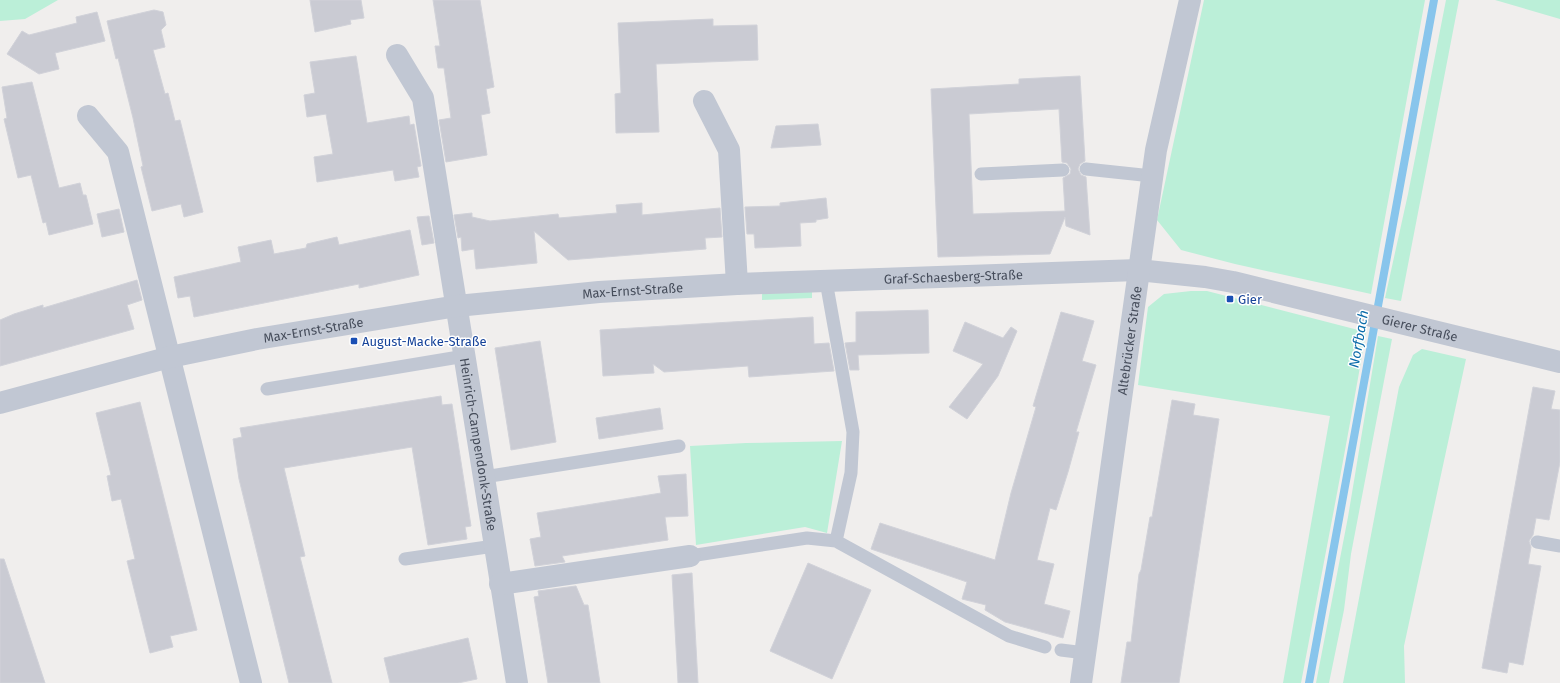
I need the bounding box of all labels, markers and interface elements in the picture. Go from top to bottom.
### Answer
street label: Graf-Schaesberg-Straße [883,267,1023,286]
street label: Max-Ernst-Straße [581,280,683,301]
street label: Altebrücker Straße [1114,285,1144,396]
place label: Gier [1238,292,1262,307]
marker: Gier [1225,294,1235,304]
water label: Norfbach [1346,309,1372,369]
street label: Gierer Straße [1380,311,1459,344]
street label: Max-Ernst-Straße [262,314,364,345]
place label: August-Macke-Straße [362,334,487,349]
marker: August-Macke-Straße [349,336,359,346]
street label: Heinrich-Campendonk-Straße [457,357,500,532]

